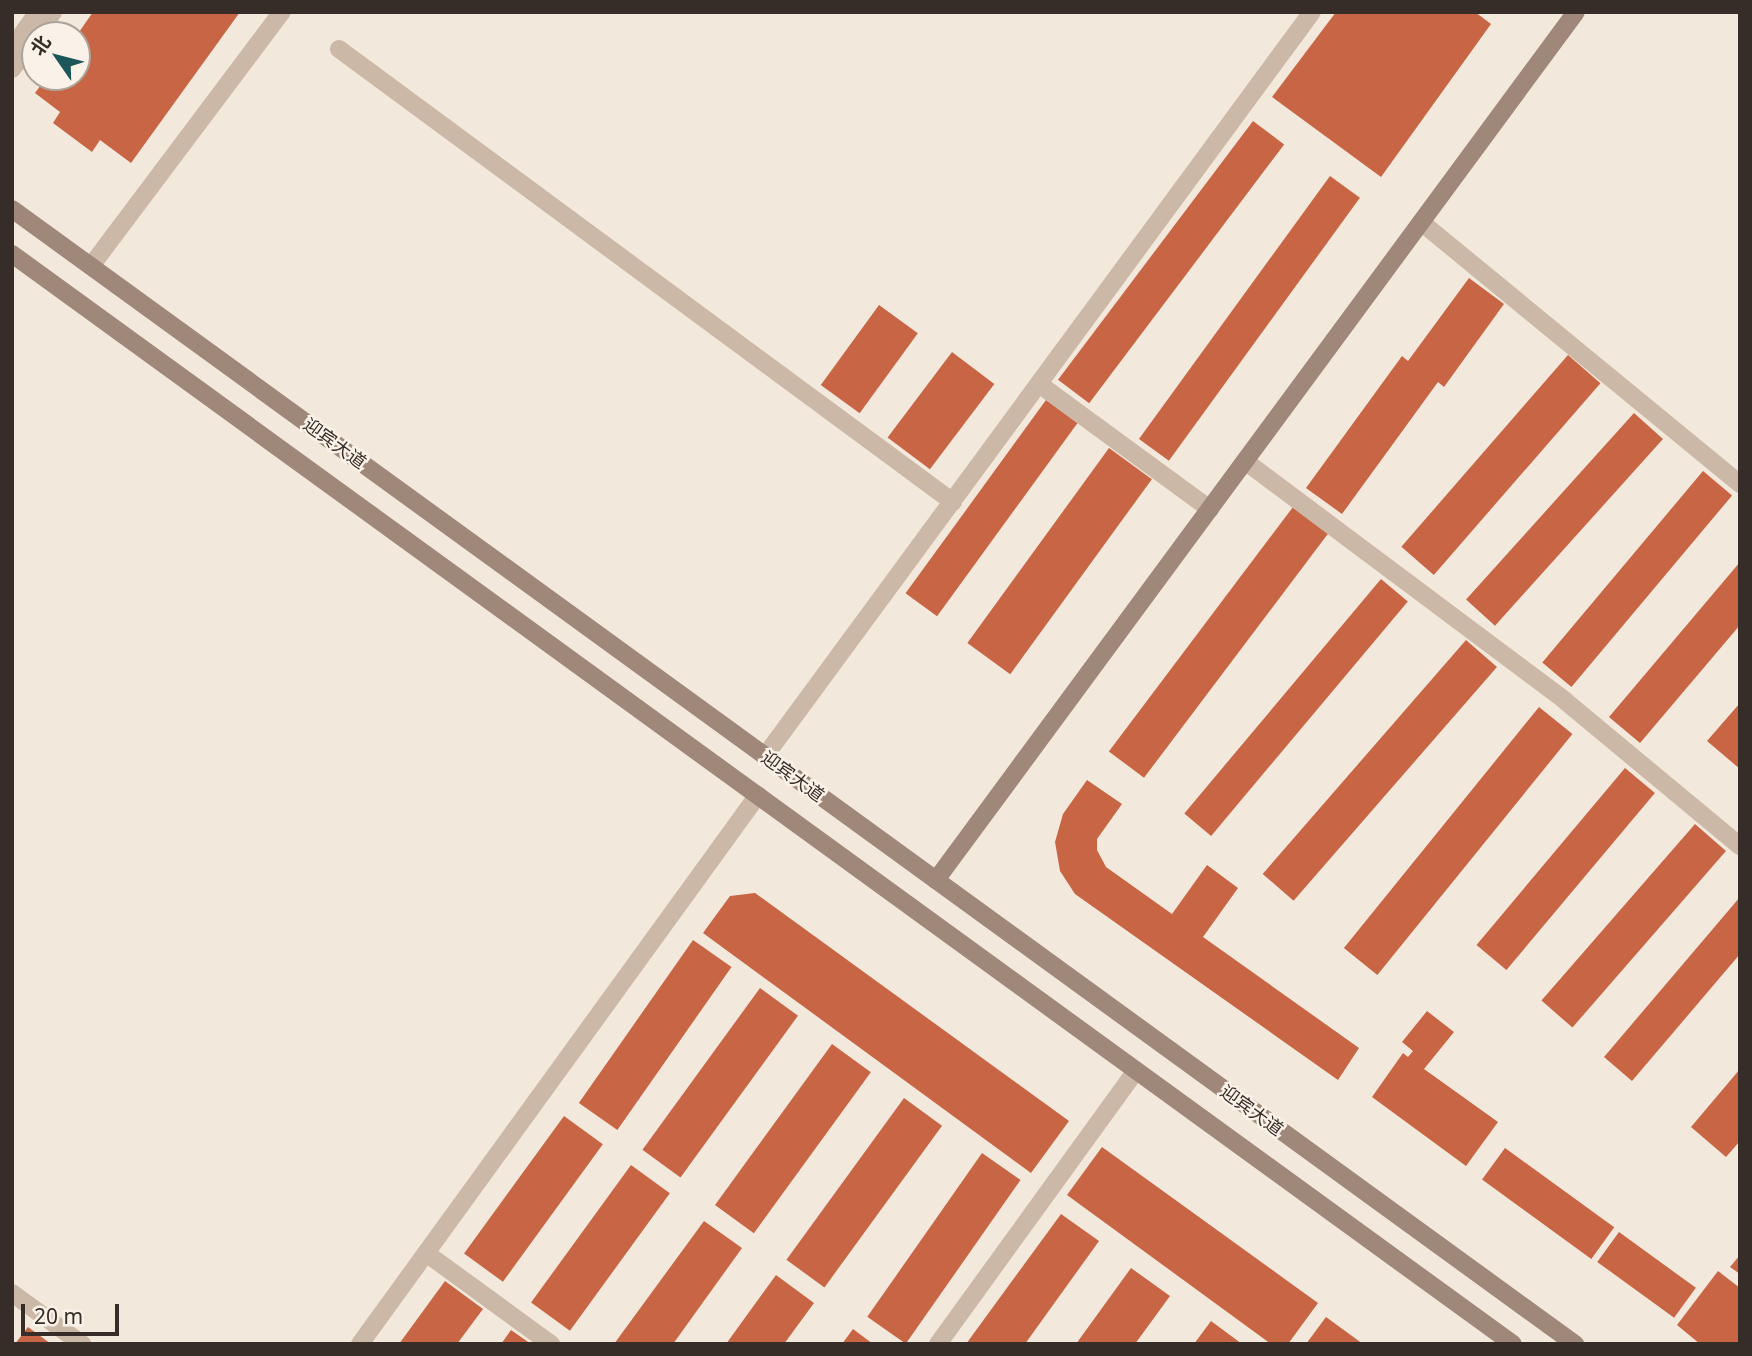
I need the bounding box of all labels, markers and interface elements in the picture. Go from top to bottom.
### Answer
north arrow [21,21,91,91]
text: 北 [24,30,57,60]
street label: 迎宾大道 [300,413,370,473]
street label: 迎宾大道 [758,746,828,806]
street label: 迎宾大道 [1217,1080,1287,1140]
scale bar [24,1290,122,1334]
text: 20 m [34,1302,83,1330]

